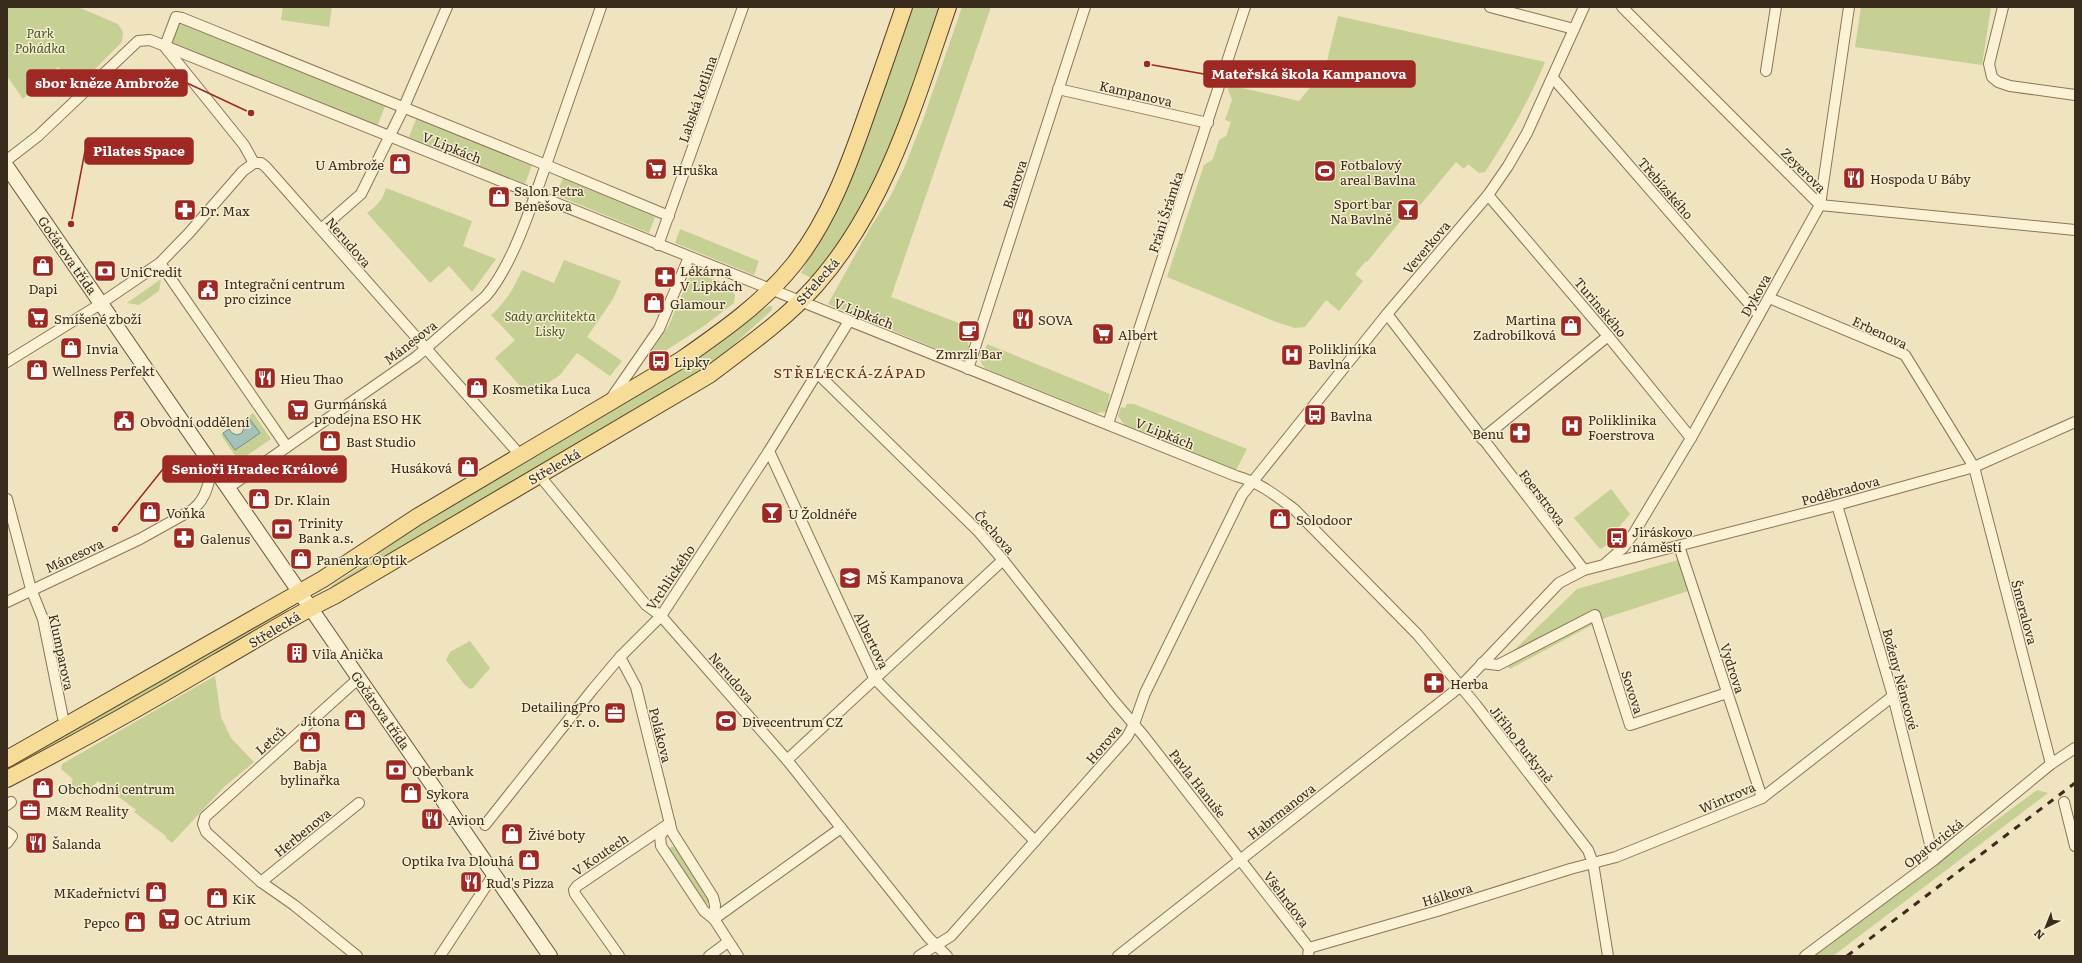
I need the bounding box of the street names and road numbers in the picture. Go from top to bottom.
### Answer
street label: Labská kotlina [673,53,721,145]
street label: Kampanova [1098,75,1174,111]
street label: V Lipkách [419,126,485,168]
street label: Zeyerova [1777,143,1831,197]
street label: Třebízského [1634,153,1699,223]
street label: Baarova [997,157,1031,211]
street label: Fráni Šrámka [1143,169,1187,255]
street label: Gočárova třída [34,212,102,298]
street label: Nerudova [322,213,376,271]
street label: Veverkova [1398,216,1454,278]
street label: Střelecká [791,253,843,309]
street label: Dykova [1735,270,1775,320]
street label: Turinského [1570,273,1632,341]
street label: V Lipkách [831,293,897,333]
street label: Erbenova [1849,311,1911,353]
street label: Mánesova [380,315,440,369]
street label: V Lipkách [1132,412,1198,454]
street label: Střelecká [524,443,584,489]
street label: Foerstrova [1515,465,1571,529]
street label: Poděbradova [1799,470,1881,510]
street label: Čechova [970,506,1020,558]
street label: Mánesova [42,533,106,577]
street label: Vrchlického [641,540,699,613]
street label: Šmeralova [2007,578,2043,646]
street label: Střelecká [244,606,304,652]
street label: Albertova [850,608,894,672]
street label: Klumparova [45,612,79,692]
street label: Boženy Němcové [1878,626,1924,732]
street label: Vydrova [1716,640,1750,696]
street label: Nerudova [705,648,759,706]
street label: Gočárova třída [347,667,415,753]
street label: Sovova [1617,668,1649,716]
street label: Jiřího Purkyně [1486,701,1558,787]
street label: Polákova [645,705,677,765]
street label: Horova [1081,720,1125,768]
street label: Letců [251,721,289,759]
street label: Pavla Hanuše [1165,745,1231,822]
street label: Wintrova [1696,777,1758,817]
street label: Habrmanova [1243,778,1319,844]
street label: Herbenova [269,803,335,861]
street label: Opatovická [1899,814,1967,872]
street label: V Koutech [568,828,632,880]
street label: Všehrdova [1260,867,1314,931]
street label: Hálkova [1419,877,1475,911]

